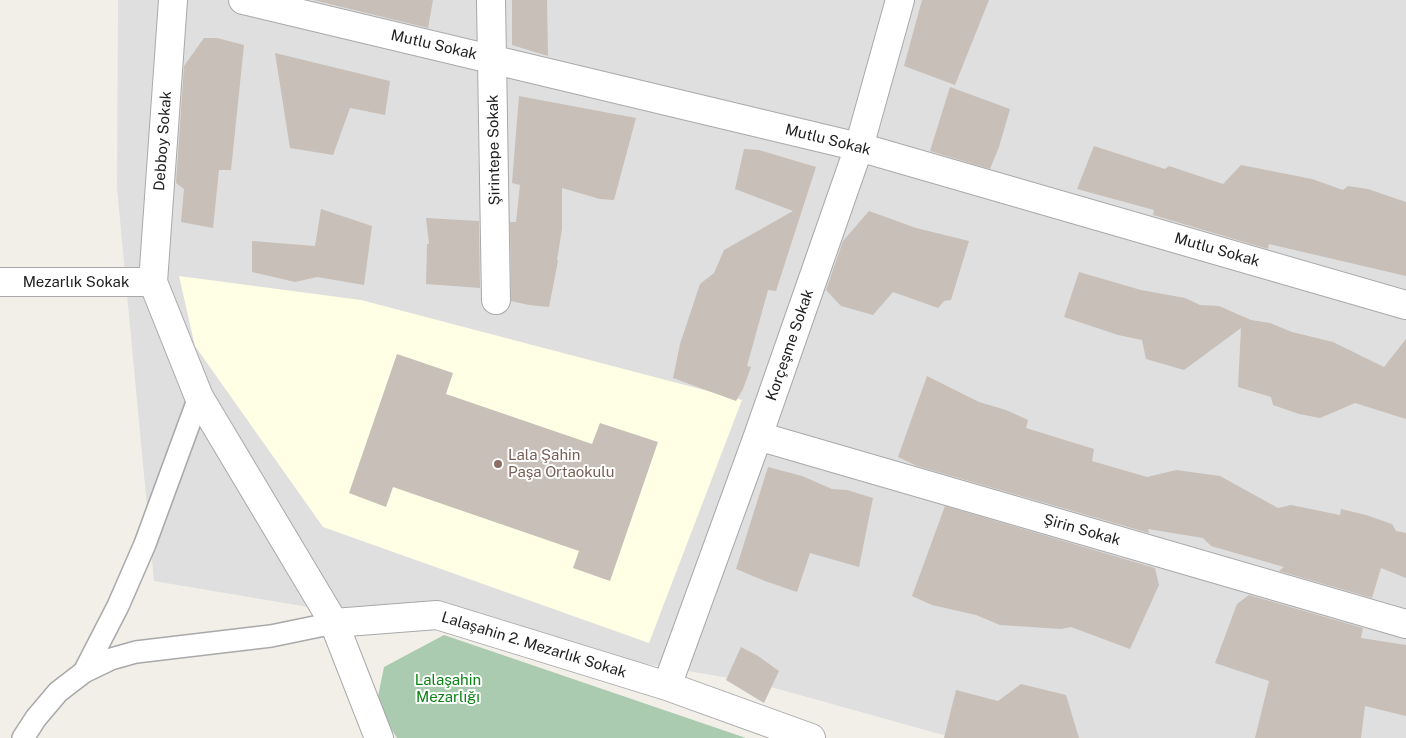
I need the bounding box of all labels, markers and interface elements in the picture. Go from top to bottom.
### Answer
street label: Mutlu Sokak [389,26,479,64]
street label: Debboy Sokak [151,90,175,192]
street label: Şirintepe Sokak [484,95,504,205]
street label: Mutlu Sokak [783,121,873,159]
street label: Mutlu Sokak [1172,229,1262,271]
street label: Mezarlık Sokak [23,273,129,291]
street label: Korçeşme Sokak [762,287,818,403]
place label: Lala Şahin Paşa Ortaokulu [508,446,614,481]
marker: Lala Şahin Paşa Ortaokulu [492,458,504,470]
street label: Şirin Sokak [1041,510,1123,550]
street label: Lalaşahin 2. Mezarlık Sokak [439,608,629,682]
park label: Lalaşahin Mezarlığı [415,671,481,706]

